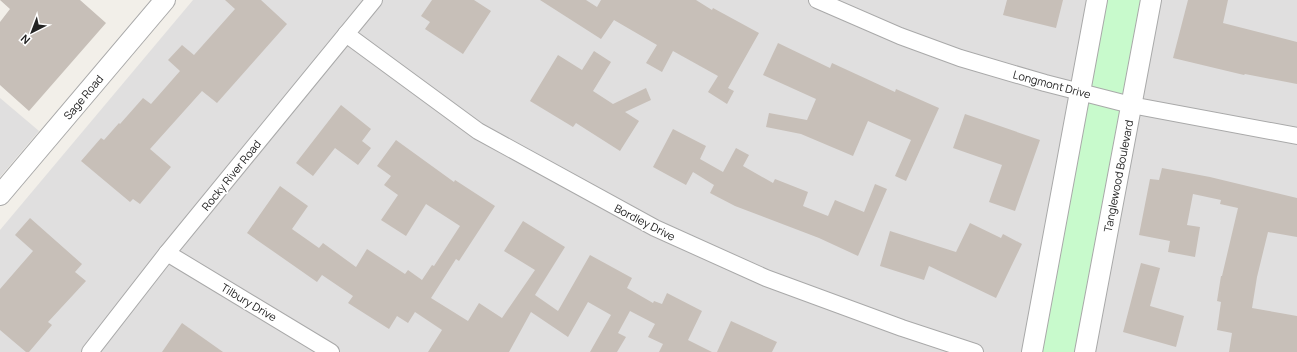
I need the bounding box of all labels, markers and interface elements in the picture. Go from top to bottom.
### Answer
north arrow [12,12,52,52]
text: N [17,32,33,48]
street label: Longmont Drive [1012,66,1093,102]
street label: Sage Road [60,71,106,123]
street label: Tanglewood Boulevard [1100,119,1136,233]
street label: Rocky River Road [198,137,264,213]
street label: Bordley Drive [612,200,678,244]
street label: Tilbury Drive [218,280,280,325]

